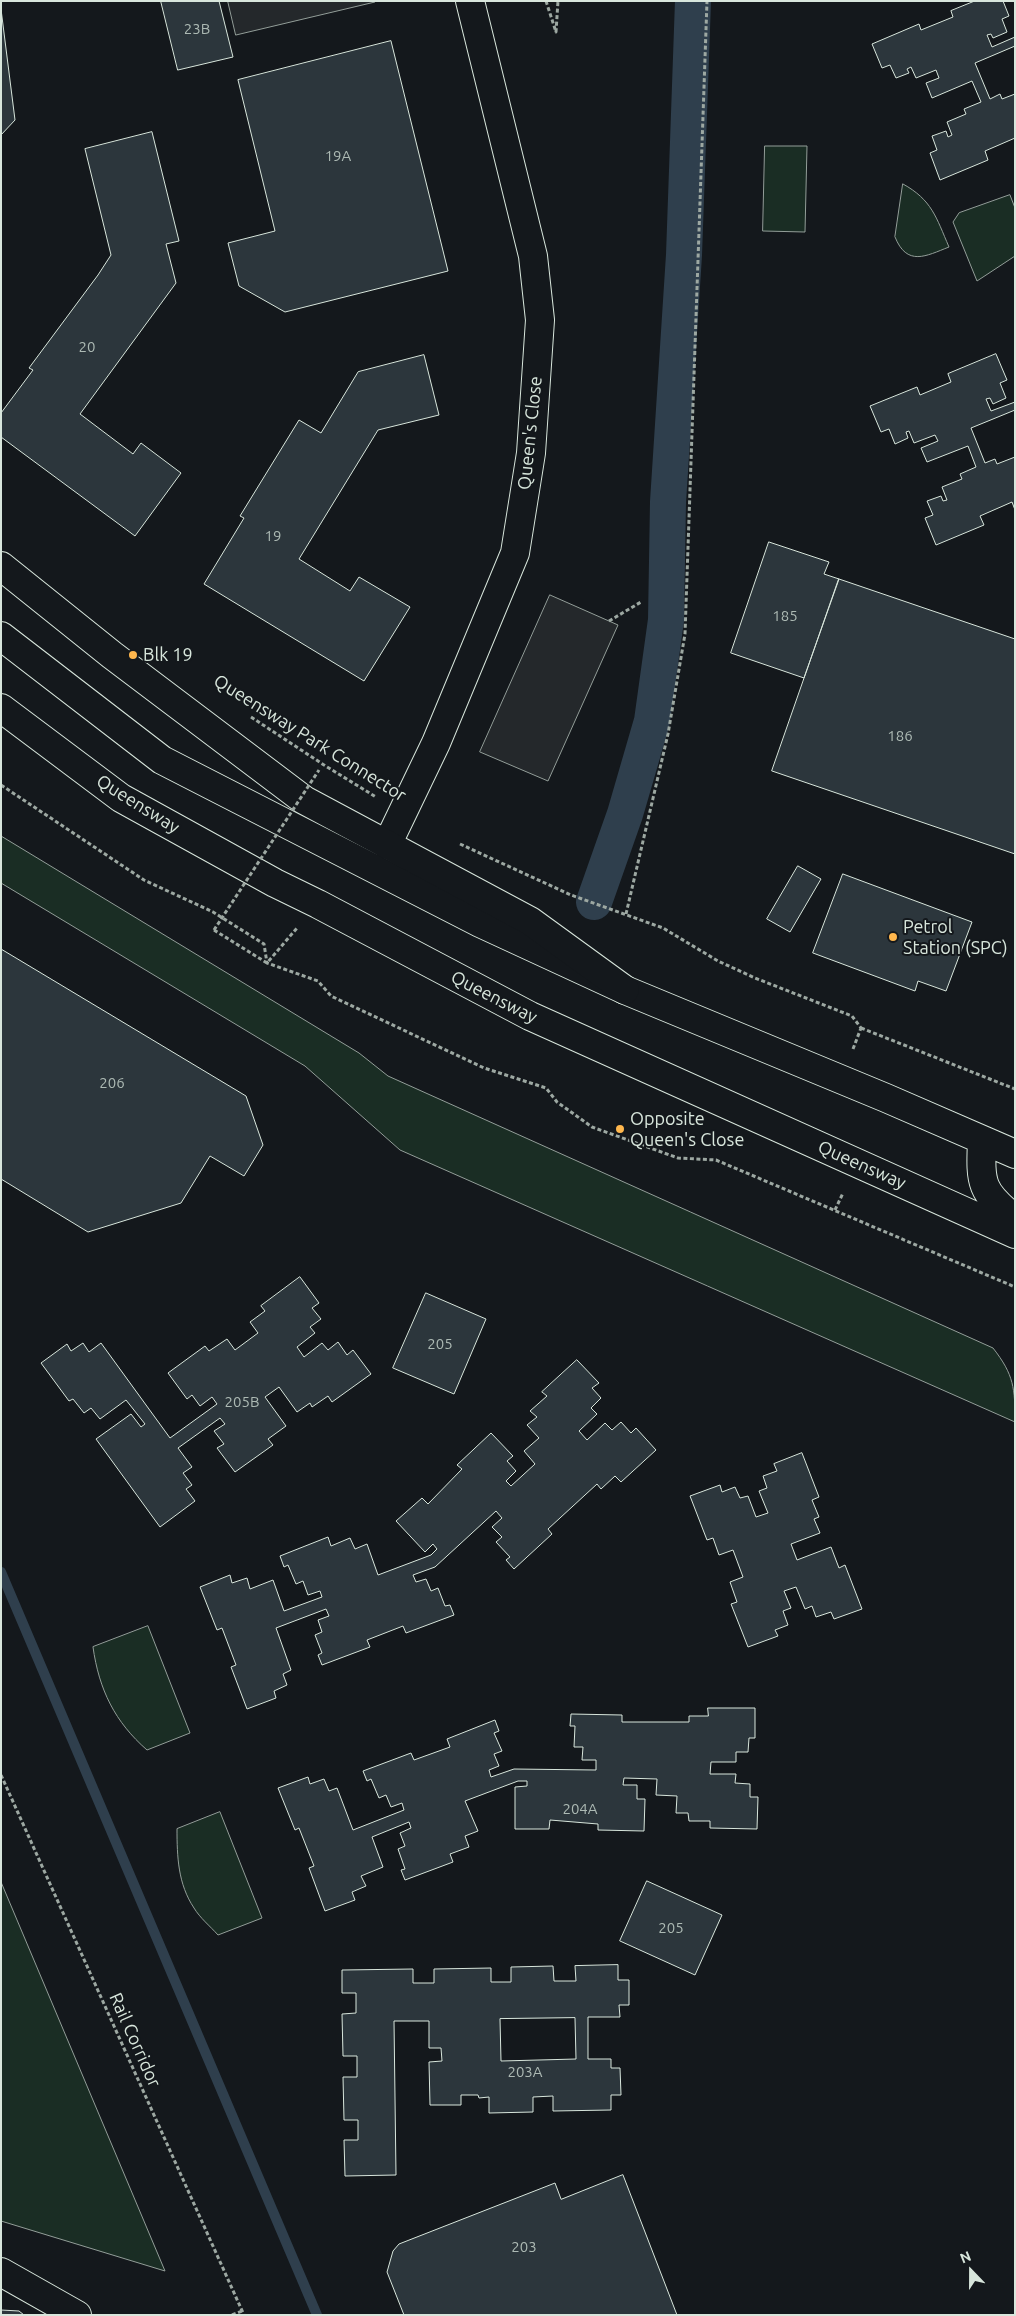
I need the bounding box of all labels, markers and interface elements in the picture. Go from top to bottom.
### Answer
house number: 23B [184,20,210,38]
house number: 19A [325,147,351,165]
house number: 20 [79,338,95,356]
street label: Queen's Close [513,375,547,491]
house number: 19 [265,527,281,545]
house number: 185 [772,607,798,625]
place label: Blk 19 [143,644,193,666]
marker: Blk 19 [127,649,139,661]
street label: Queensway Park Connector [210,670,410,806]
house number: 186 [887,727,913,745]
street label: Queensway [92,770,184,838]
place label: Petrol Station (SPC) [903,916,1008,959]
marker: Petrol Station (SPC) [887,931,899,943]
street label: Queensway [447,966,541,1028]
house number: 206 [99,1074,125,1092]
place label: Opposite Queen's Close [630,1108,744,1150]
marker: Opposite Queen's Close [614,1123,626,1135]
street label: Queensway [815,1136,909,1194]
house number: 205 [427,1335,453,1353]
house number: 205B [225,1393,259,1411]
house number: 204A [562,1800,598,1818]
house number: 205 [658,1919,684,1937]
street label: Rail Corridor [105,1989,165,2091]
house number: 203A [507,2063,543,2081]
house number: 203 [511,2238,537,2256]
north arrow [946,2246,996,2296]
text: N [958,2248,973,2266]

